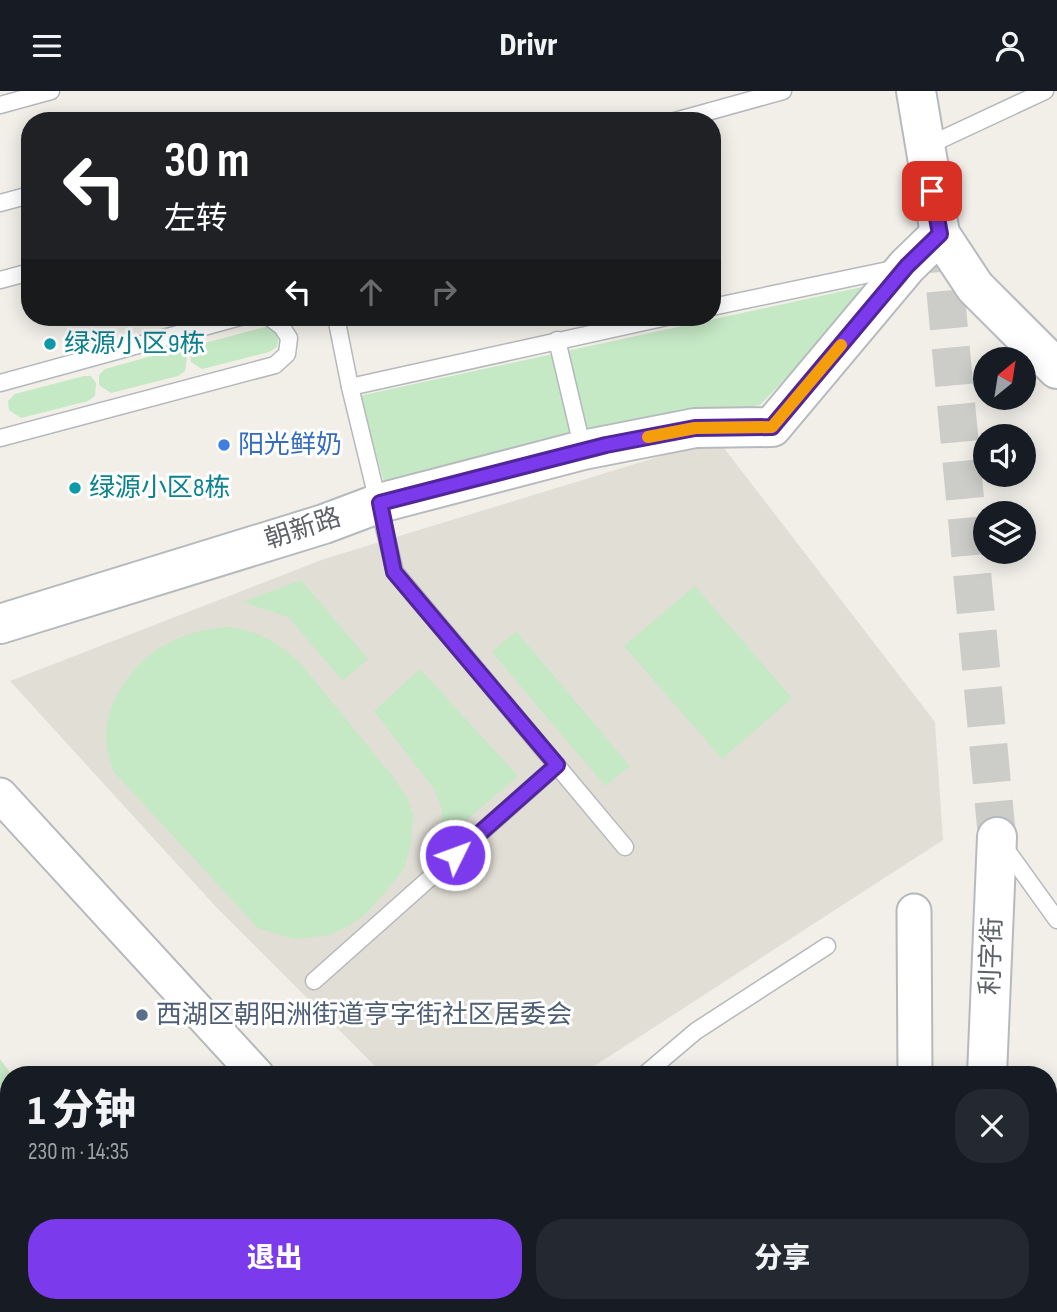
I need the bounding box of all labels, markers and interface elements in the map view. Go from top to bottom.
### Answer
text: Drivr [500,26,557,65]
icon: menu [28,27,66,65]
icon: person [991,27,1029,65]
text: 30 m [164,132,249,191]
icon: left [49,140,140,231]
pin [902,161,962,221]
icon: arrive [913,172,951,210]
text: 左转 [164,200,228,239]
icon: left [279,273,317,311]
icon: ahead [352,273,390,311]
icon: right [425,273,463,311]
place label: 绿源小区9栋 [64,329,206,360]
marker: 绿源小区9栋 [42,336,58,352]
north arrow [973,347,1036,409]
map controls [973,347,1036,564]
button: sound [973,424,1036,487]
place label: 阳光鲜奶 [238,430,342,461]
marker: 阳光鲜奶 [216,437,232,453]
place label: 绿源小区8栋 [89,473,230,504]
marker: 绿源小区8栋 [67,480,83,496]
button: layers [973,501,1036,564]
street label: 朝新路 [261,502,345,556]
position arrow [418,818,492,892]
street label: 利字街 [975,916,1009,996]
place label: 西湖区朝阳洲街道亨字街社区居委会 [156,1000,572,1031]
marker: 西湖区朝阳洲街道亨字街社区居委会 [134,1007,150,1023]
text: 1 分钟 [28,1086,136,1137]
button: close [955,1089,1029,1163]
text: 230 m · 14:35 [28,1138,129,1166]
button: 退出 [28,1219,522,1299]
button: 分享 [536,1219,1029,1299]

